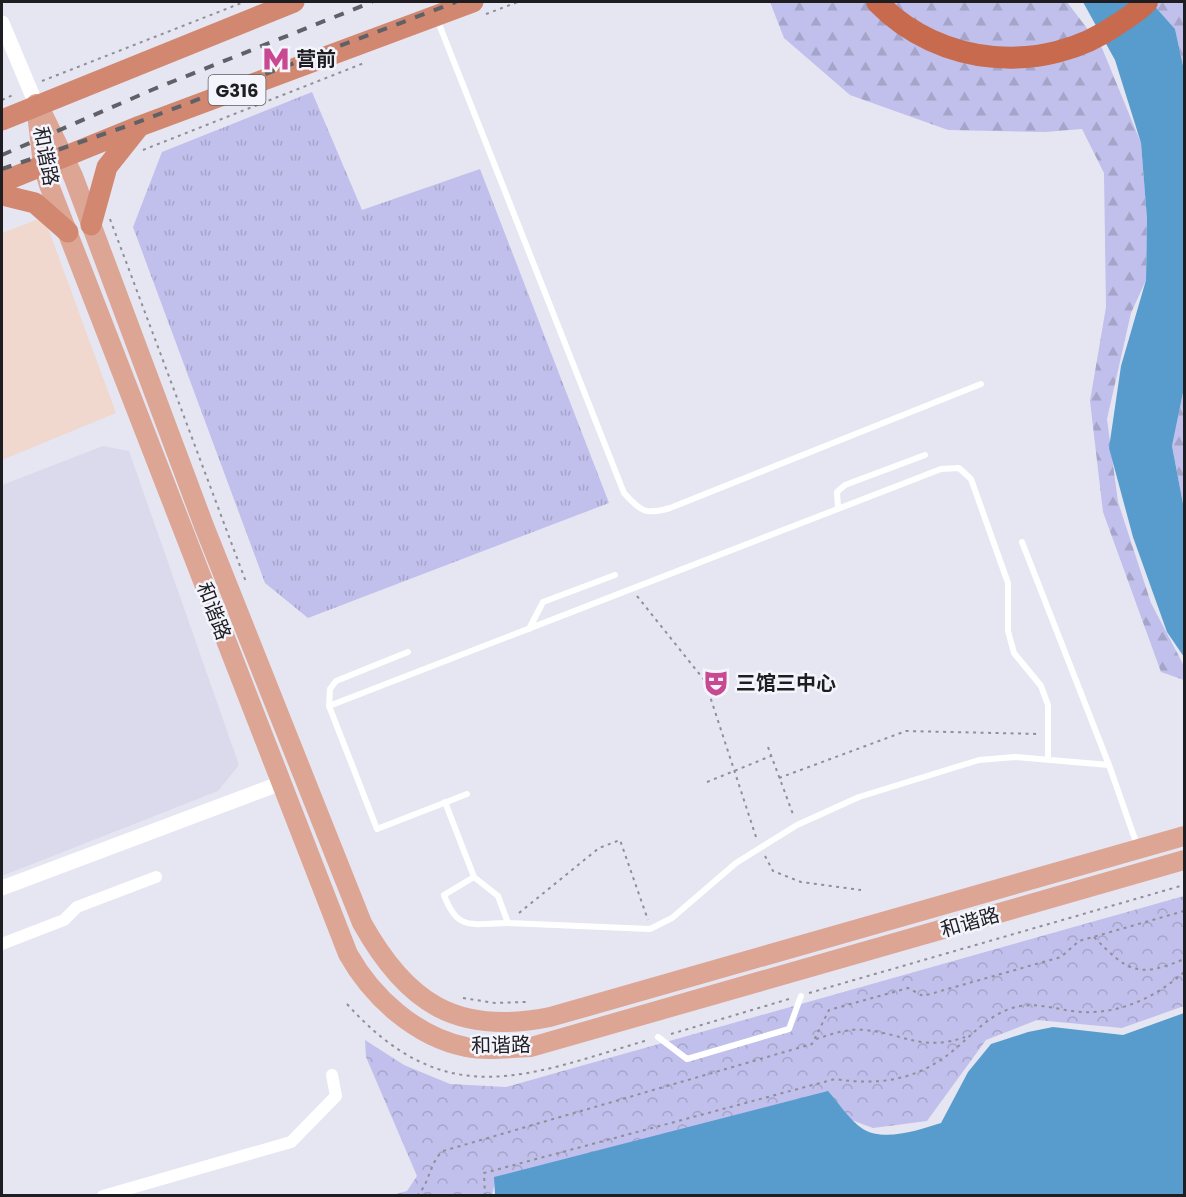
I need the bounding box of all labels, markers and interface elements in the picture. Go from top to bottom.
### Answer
metro station icon: 营前 [261,44,291,74]
place label: 营前 [296,45,336,73]
road number: G316 [208,75,266,105]
street label: 和谐路 [27,124,65,188]
street label: 和谐路 [190,578,238,644]
theatre icon: 三馆三中心 [701,668,731,698]
place label: 三馆三中心 [736,669,836,697]
street label: 和谐路 [937,900,1003,944]
street label: 和谐路 [471,1030,531,1060]

